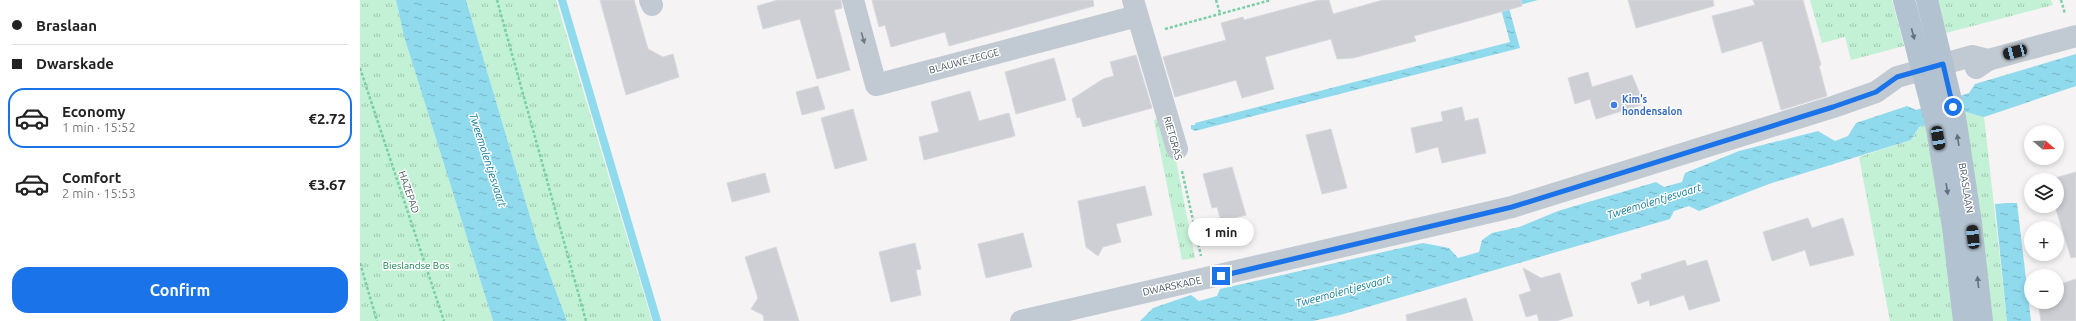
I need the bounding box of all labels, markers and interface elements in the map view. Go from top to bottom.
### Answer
text: Braslaan [36,17,97,34]
one-way arrow [1911,28,1917,41]
one-way arrow [860,32,866,44]
car [2002,43,2028,61]
street label: BLAUWE ZEGGE [928,46,1001,76]
text: Dwarskade [36,55,114,72]
place label: Kim's hondensalon [1622,94,1683,117]
route start [1944,98,1962,116]
icon: car [14,100,50,136]
marker: Kim's hondensalon [1609,100,1619,110]
text: Economy [62,103,126,120]
text: €2.72 [308,110,346,127]
water label: Tweemolentjesvaart [467,111,509,209]
street label: RIETGRAS [1162,115,1184,161]
text: 1 min · 15:52 [62,120,136,134]
car [1930,125,1946,151]
north arrow [2024,125,2064,165]
map controls [2024,125,2064,309]
one-way arrow [1955,134,1961,146]
street label: BRASLAAN [1957,162,1975,214]
icon: car [14,166,50,202]
text: Comfort [62,169,121,186]
street label: HAZEPAD [397,169,421,215]
button: layers [2024,173,2064,213]
text: €3.67 [308,176,346,193]
water label: Tweemolentjesvaart [1605,181,1703,221]
one-way arrow [1944,183,1950,195]
text: 2 min · 15:53 [62,186,136,200]
callout: 1 min [1188,218,1254,246]
button: + [2024,221,2064,261]
car [1966,224,1980,250]
text: 1 min [1205,225,1237,239]
park label: Bieslandse Bos [383,260,449,271]
button: Confirm [12,267,348,313]
route end [1212,267,1230,285]
button: − [2024,269,2064,309]
water label: Tweemolentjesvaart [1294,272,1393,309]
street label: DWARSKADE [1142,274,1203,298]
one-way arrow [1975,276,1981,288]

